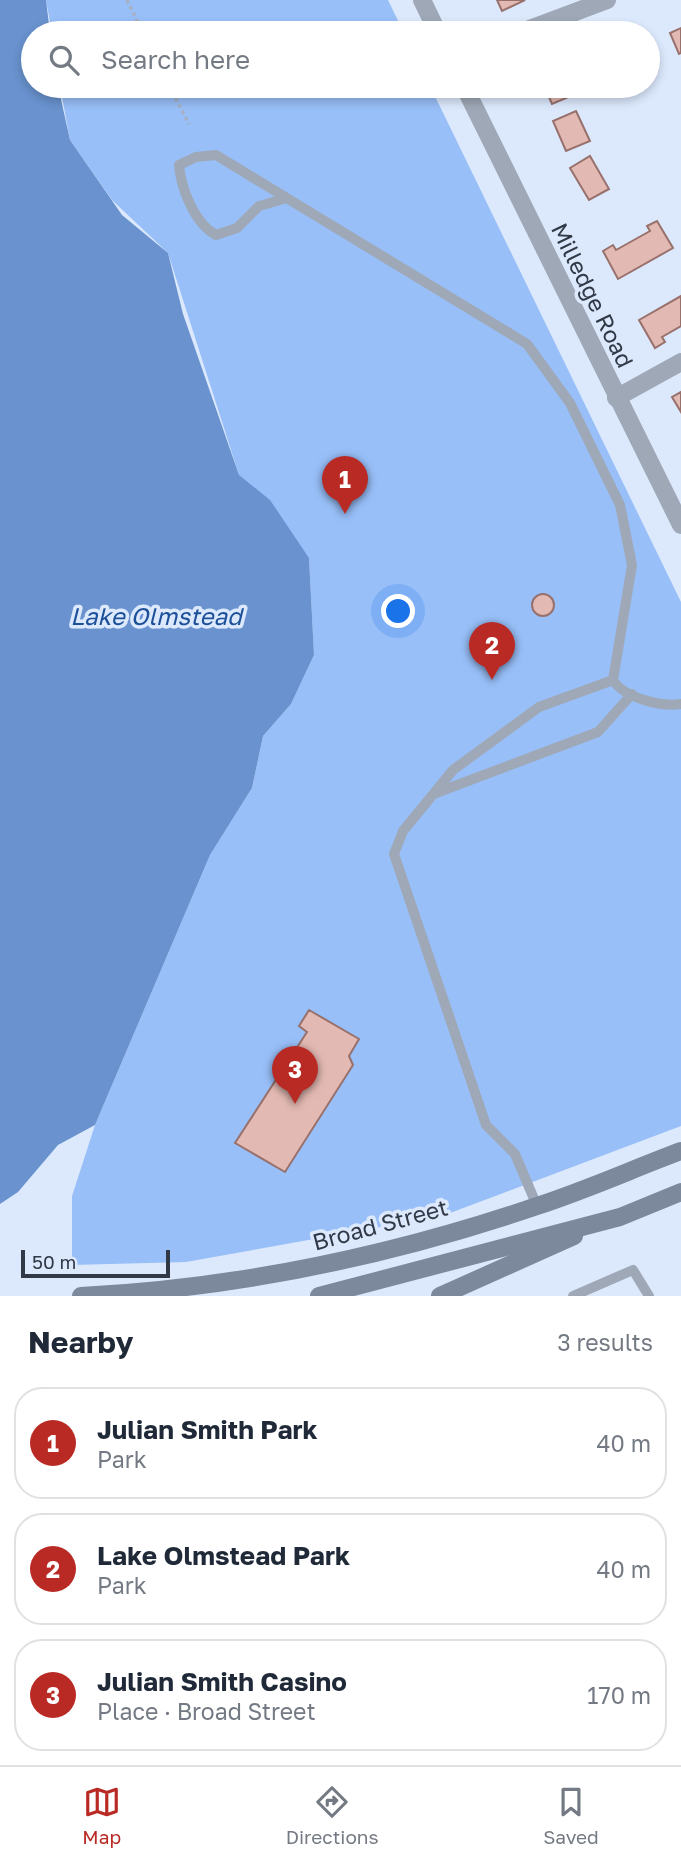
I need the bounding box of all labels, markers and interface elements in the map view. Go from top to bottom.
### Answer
search box [21,21,660,98]
icon: search [45,41,83,79]
text: Search here [101,44,250,75]
street label: Milledge Road [546,218,640,372]
pin: 1 [322,456,368,514]
your location [381,594,415,628]
water label: Lake Olmstead [70,601,245,630]
pin: 2 [469,622,515,680]
pin: 3 [272,1046,318,1104]
street label: Broad Street [309,1192,451,1256]
scale bar [21,1247,170,1279]
text: 50 m [32,1250,76,1273]
text: Nearby [28,1324,133,1360]
text: 3 results [557,1328,653,1356]
text: Julian Smith Park [97,1414,318,1445]
text: 1 [47,1429,59,1457]
text: 40 m [597,1429,651,1457]
text: Park [97,1445,147,1473]
text: Lake Olmstead Park [97,1540,350,1571]
text: 2 [46,1555,60,1583]
text: 40 m [597,1555,651,1583]
text: Park [97,1571,147,1599]
text: Julian Smith Casino [97,1666,347,1697]
text: 3 [46,1681,60,1709]
text: 170 m [587,1681,651,1709]
text: Place · Broad Street [97,1697,316,1725]
tab: Map [82,1783,121,1848]
tab: Directions [286,1783,379,1848]
tab: Saved [543,1783,599,1848]

